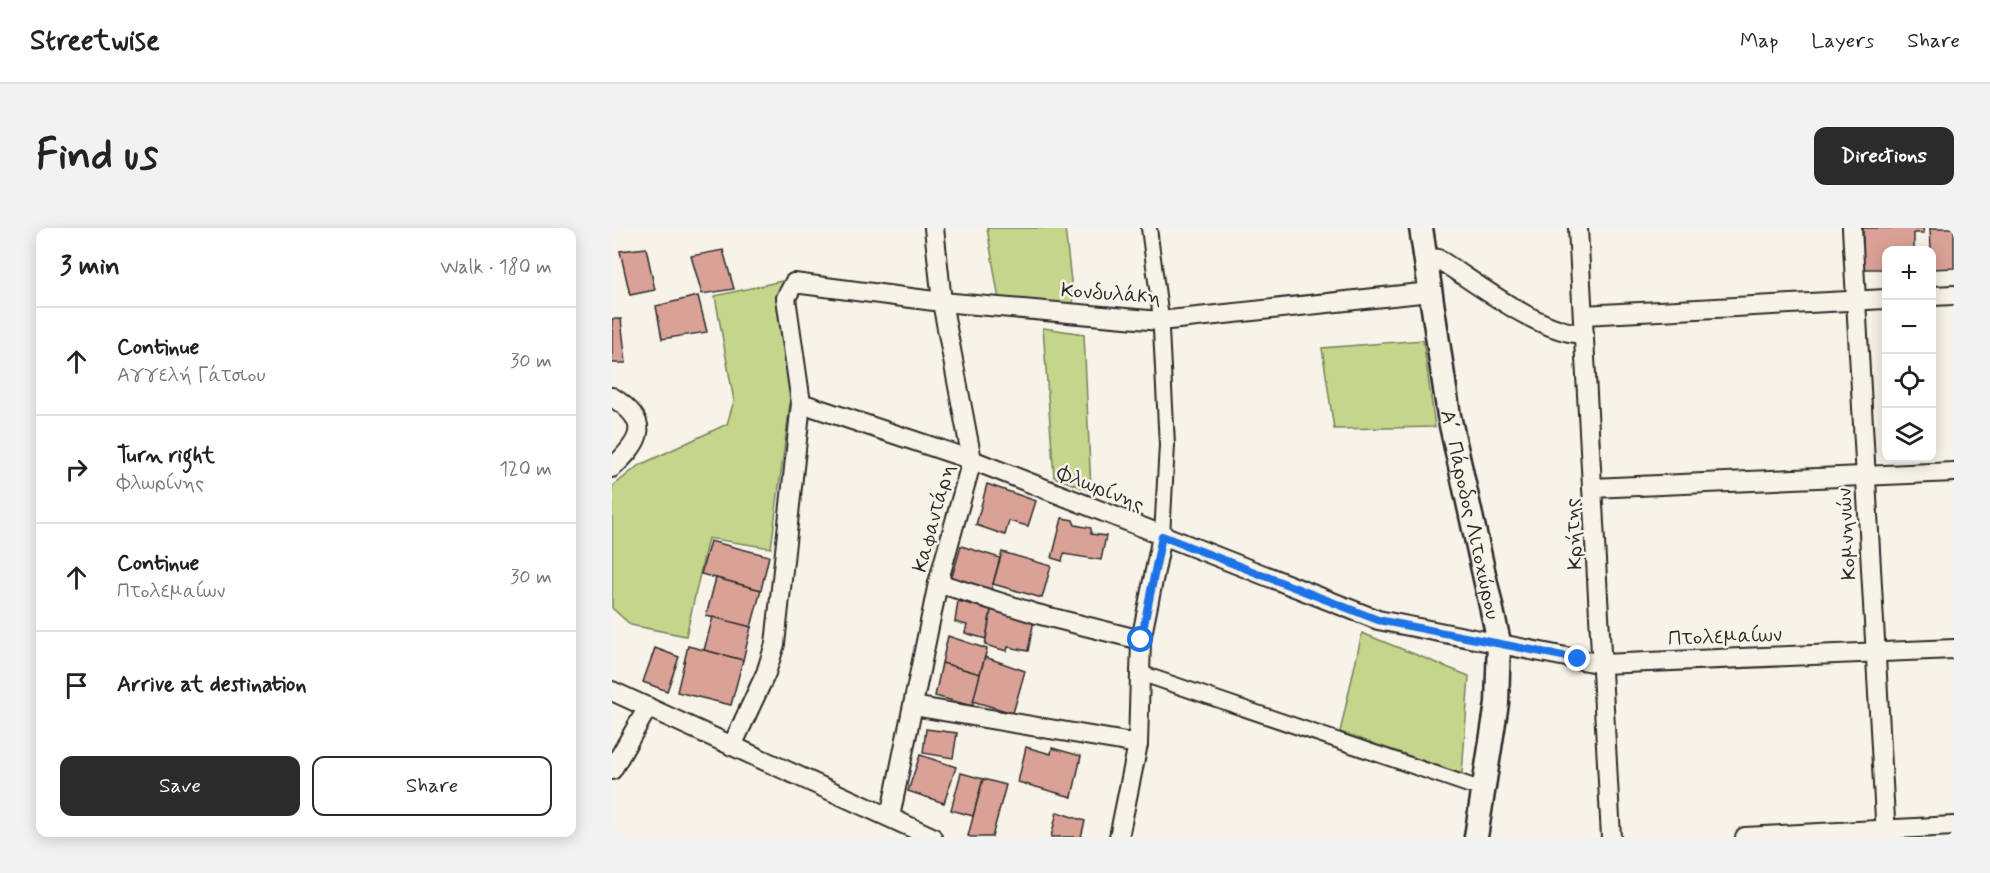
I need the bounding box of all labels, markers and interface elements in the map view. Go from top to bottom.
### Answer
text: Streetwise [30,23,160,60]
text: Map [1740,27,1778,55]
text: Layers [1811,27,1874,55]
text: Share [1907,27,1960,55]
button: Directions [1814,127,1954,185]
text: Find us [36,129,158,184]
map controls [1882,246,1936,462]
button: + [1882,246,1936,300]
text: 3 min [60,250,120,284]
text: Walk · 180 m [440,254,552,281]
street label: Κονδυλάκη [1060,277,1162,311]
button: − [1882,300,1936,354]
text: Continue [117,334,199,362]
icon: ahead [60,345,93,378]
text: 30 m [510,348,552,375]
button: locate [1882,354,1936,408]
text: Αγγελή Γάτσιου [117,362,266,389]
street label: Α΄ Πάροδος Λιτοχώρου [1433,407,1507,622]
button: layers [1882,408,1936,462]
text: Turn right [117,442,215,470]
icon: right [60,453,93,486]
text: 120 m [499,456,552,483]
street label: Φλωρίνης [1052,458,1148,519]
street label: Καφαντάρη [906,461,962,575]
text: Φλωρίνης [117,470,204,497]
street label: Κομνηνών [1831,487,1863,581]
street label: Κρήτης [1558,497,1590,571]
text: Continue [117,550,199,578]
icon: ahead [60,561,93,594]
text: 30 m [510,564,552,591]
text: Πτολεμαίων [117,578,225,605]
street label: Πτολεμαίων [1668,621,1782,653]
route start [1127,626,1153,652]
route end [1564,645,1590,671]
icon: arrive [60,669,93,702]
text: Arrive at destination [117,671,307,699]
button: Save [60,756,300,816]
button: Share [312,756,552,816]

